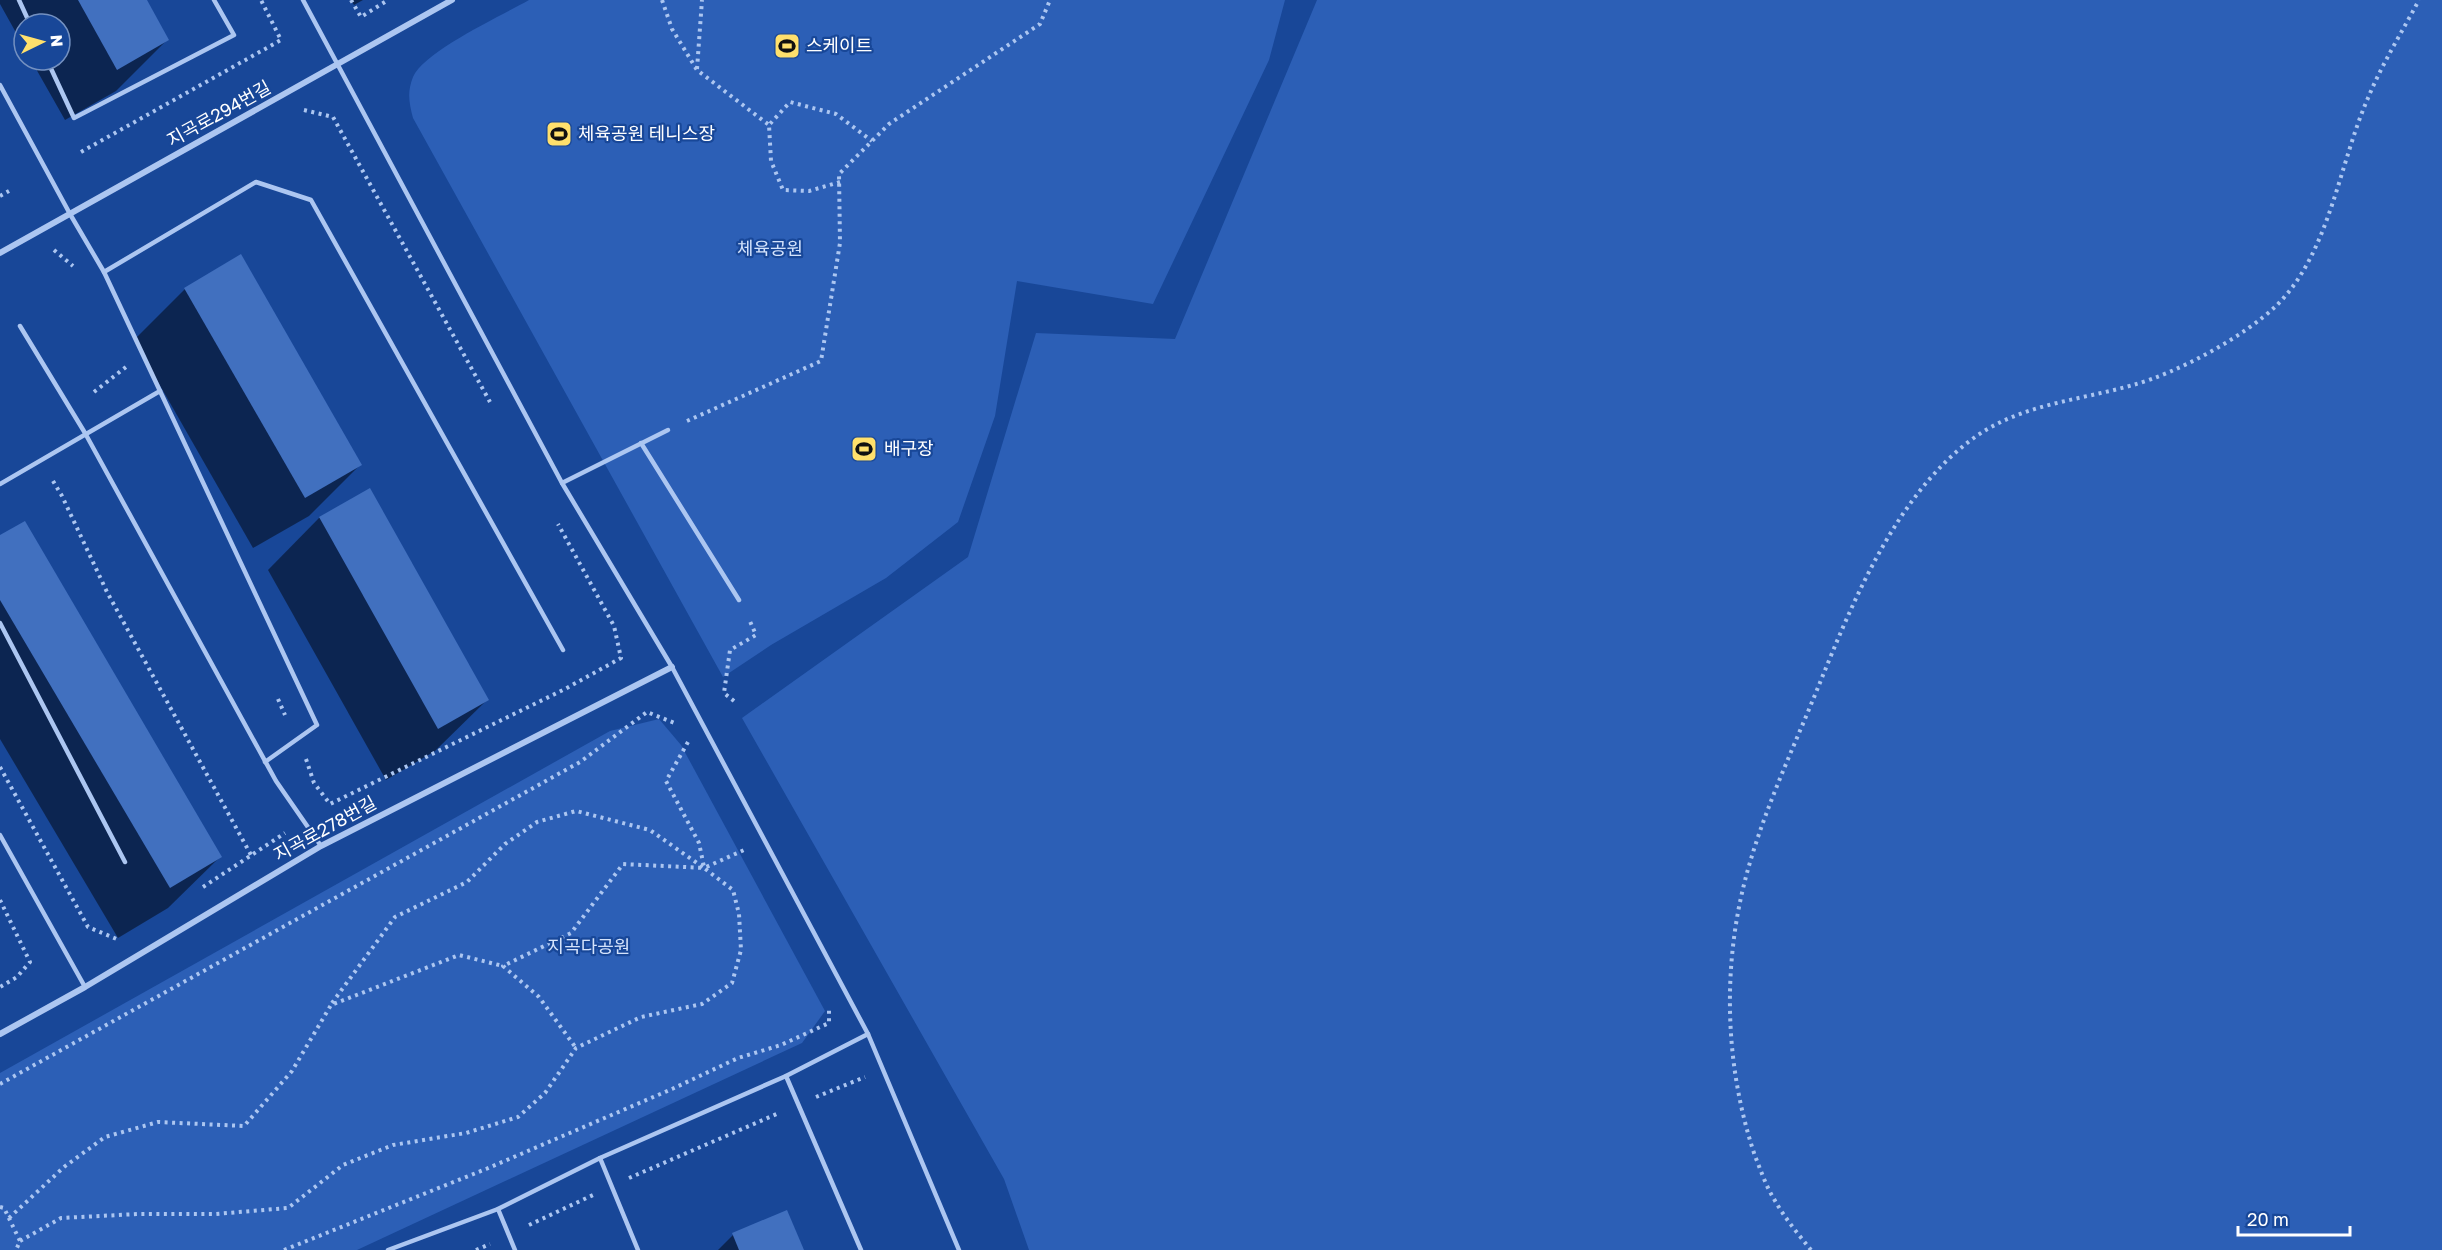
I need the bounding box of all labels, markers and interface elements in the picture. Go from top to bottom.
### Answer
north arrow [12,12,72,72]
sports icon: 스케이트 [772,31,802,61]
text: N [46,34,67,48]
place label: 스케이트 [806,34,872,56]
street label: 지곡로294번길 [163,76,274,151]
sports icon: 체육공원 테니스장 [544,119,574,149]
place label: 체육공원 테니스장 [578,122,715,144]
park label: 체육공원 [737,237,803,259]
sports icon: 배구장 [849,434,879,464]
place label: 배구장 [884,437,934,459]
street label: 지곡로278번길 [269,791,380,865]
park label: 지곡다공원 [548,935,630,957]
scale bar [2238,1199,2350,1237]
text: 20 m [2247,1208,2289,1230]

